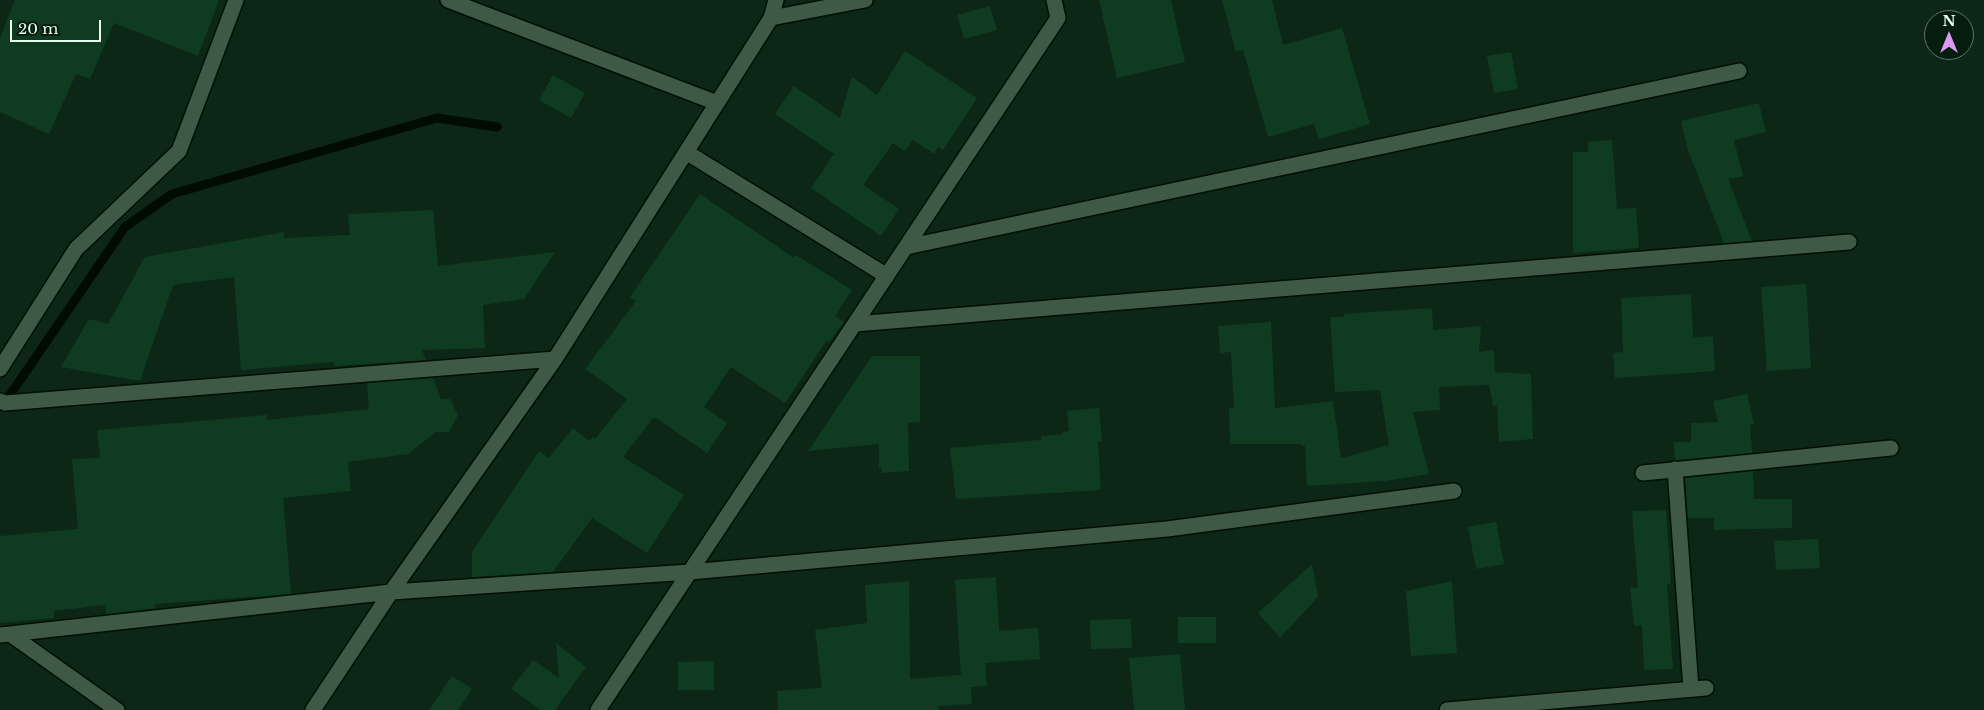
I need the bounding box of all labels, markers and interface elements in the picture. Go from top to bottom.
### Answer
scale bar [12,10,104,42]
north arrow [1924,10,1974,60]
text: N [1942,12,1956,30]
text: 20 m [18,19,58,38]

